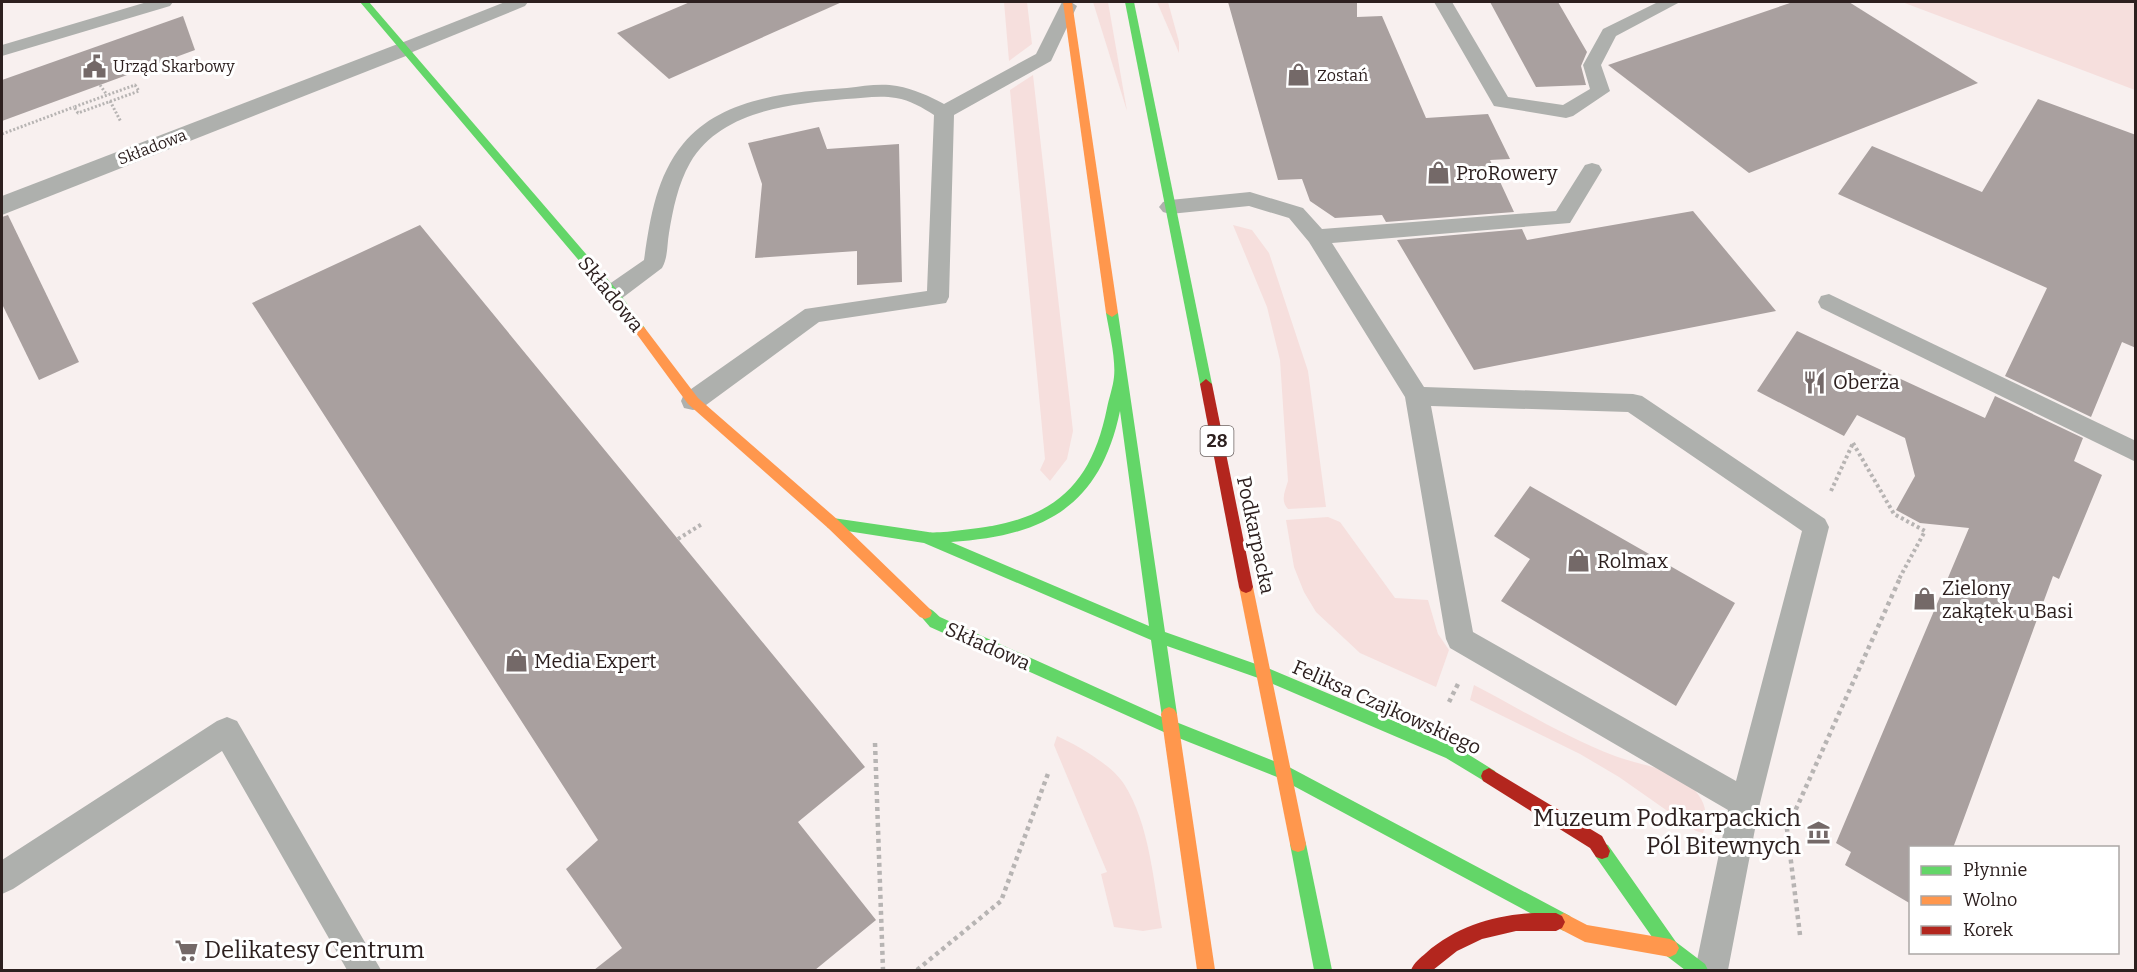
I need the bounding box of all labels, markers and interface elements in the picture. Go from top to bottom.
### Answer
public building icon: Urząd Skarbowy [82,53,108,79]
place label: Urząd Skarbowy [113,57,235,76]
shop icon: Zostań [1286,62,1312,88]
place label: Zostań [1317,66,1368,85]
street label: Składowa [115,125,189,169]
shop icon: ProRowery [1425,160,1451,186]
place label: ProRowery [1456,161,1558,185]
street label: Składowa [573,251,649,337]
restaurant icon: Oberża [1802,369,1828,395]
place label: Oberża [1833,370,1900,394]
road number: 28 [1200,426,1234,456]
street label: Podkarpacka [1232,474,1280,596]
shop icon: Rolmax [1566,548,1592,574]
place label: Rolmax [1597,549,1668,573]
place label: Zielony zakątek u Basi [1942,576,2073,623]
shop icon: Zielony zakątek u Basi [1911,586,1937,612]
street label: Składowa [942,617,1034,675]
shop icon: Media Expert [503,648,529,674]
place label: Media Expert [534,649,657,673]
street label: Feliksa Czajkowskiego [1289,655,1485,760]
place label: Muzeum Podkarpackich Pól Bitewnych [1533,804,1801,860]
museum icon: Muzeum Podkarpackich Pól Bitewnych [1806,819,1832,845]
legend [1909,846,2119,954]
text: Płynnie [1963,859,2027,881]
text: Wolno [1963,889,2017,911]
text: Korek [1963,919,2014,941]
place label: Delikatesy Centrum [204,936,425,964]
supermarket icon: Delikatesy Centrum [173,937,199,963]

